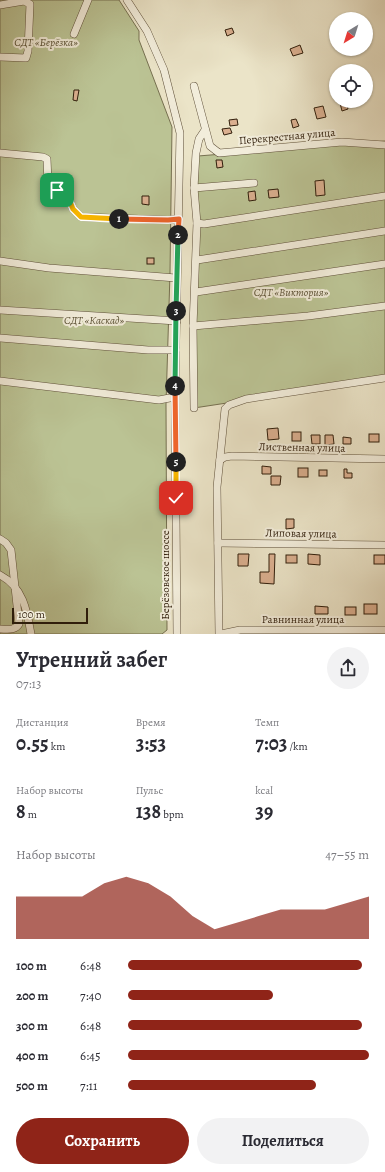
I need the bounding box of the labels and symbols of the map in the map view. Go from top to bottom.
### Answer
north arrow [329,12,373,56]
park label: СДТ «Берёзка» [14,35,78,50]
street label: Перекрестная улица [238,125,337,148]
pin [40,173,74,207]
pin: 1 [109,209,129,229]
pin: 2 [168,225,188,245]
park label: СДТ «Виктория» [254,285,329,300]
pin: 3 [166,301,186,321]
park label: СДТ «Каскад» [64,313,124,328]
pin: 4 [165,376,185,396]
street label: Лиственная улица [258,439,346,456]
pin: 5 [166,452,186,472]
pin [159,481,193,515]
street label: Липовая улица [265,525,338,542]
street label: Берёзовское шоссе [158,530,173,620]
scale bar [12,606,88,625]
street label: Равнинная улица [262,612,345,627]

